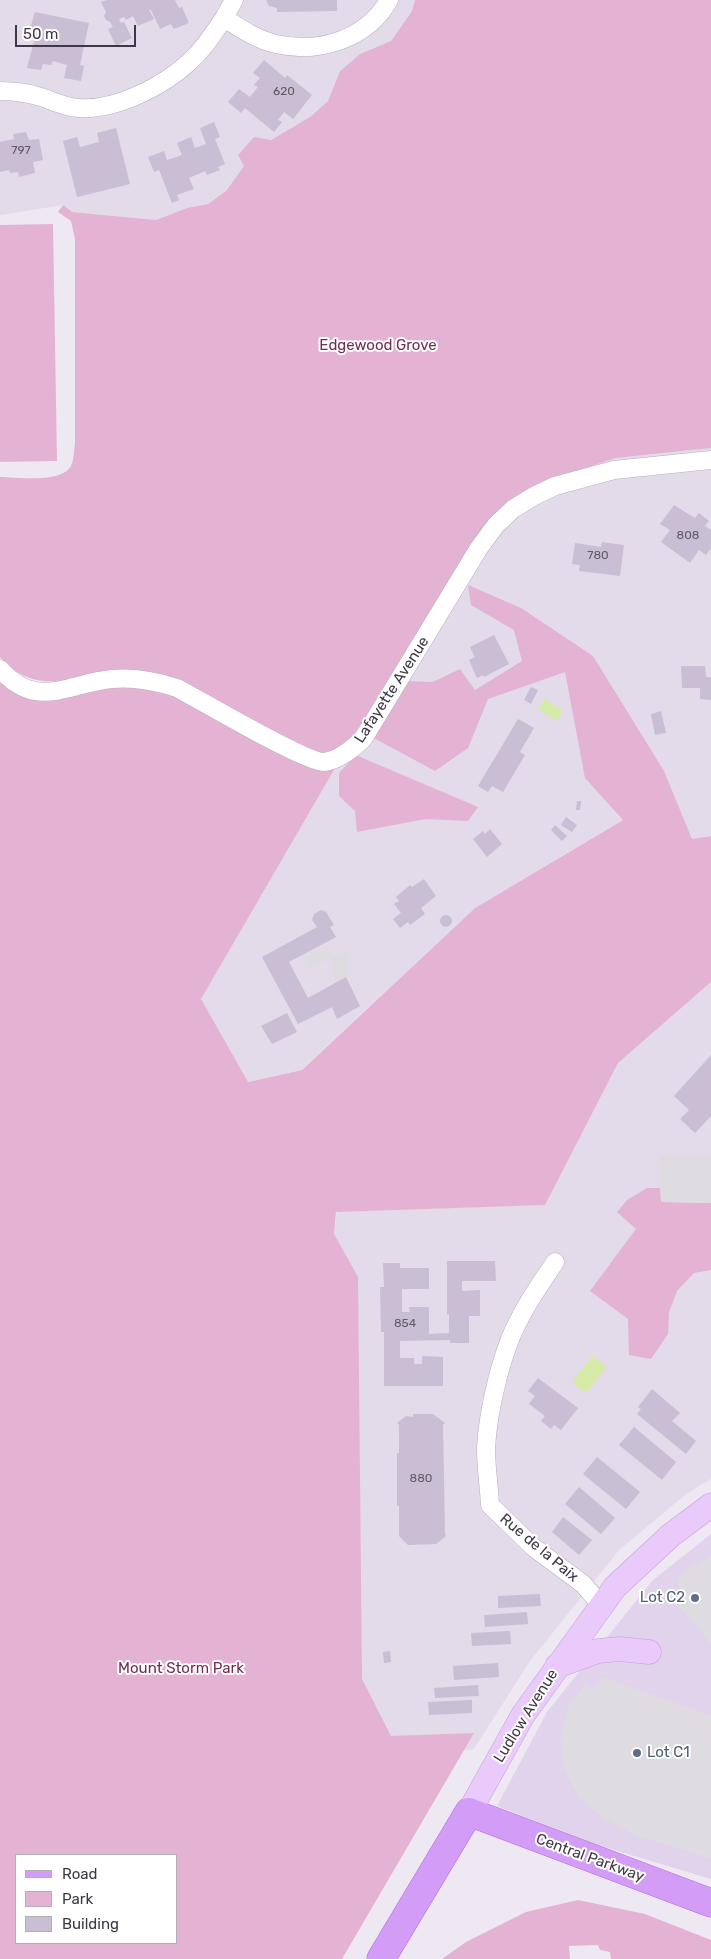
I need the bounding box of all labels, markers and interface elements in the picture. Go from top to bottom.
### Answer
scale bar [18,15,139,47]
text: 50 m [23,25,58,43]
house number: 620 [273,85,295,99]
house number: 797 [11,144,31,158]
park label: Edgewood Grove [319,337,437,355]
house number: 808 [677,529,699,543]
house number: 780 [587,549,609,563]
street label: Lafayette Avenue [351,633,433,747]
house number: 854 [394,1317,416,1331]
house number: 880 [410,1472,432,1486]
street label: Rue de la Paix [496,1510,582,1586]
place label: Lot C2 [640,1589,685,1607]
marker: Lot C2 [689,1592,701,1604]
park label: Mount Storm Park [118,1660,244,1678]
street label: Ludlow Avenue [490,1666,562,1766]
place label: Lot C1 [647,1744,690,1762]
marker: Lot C1 [631,1747,643,1759]
street label: Central Parkway [533,1830,647,1886]
legend [15,1854,178,1944]
text: Road [62,1865,98,1883]
text: Park [62,1890,93,1908]
text: Building [62,1915,119,1933]

